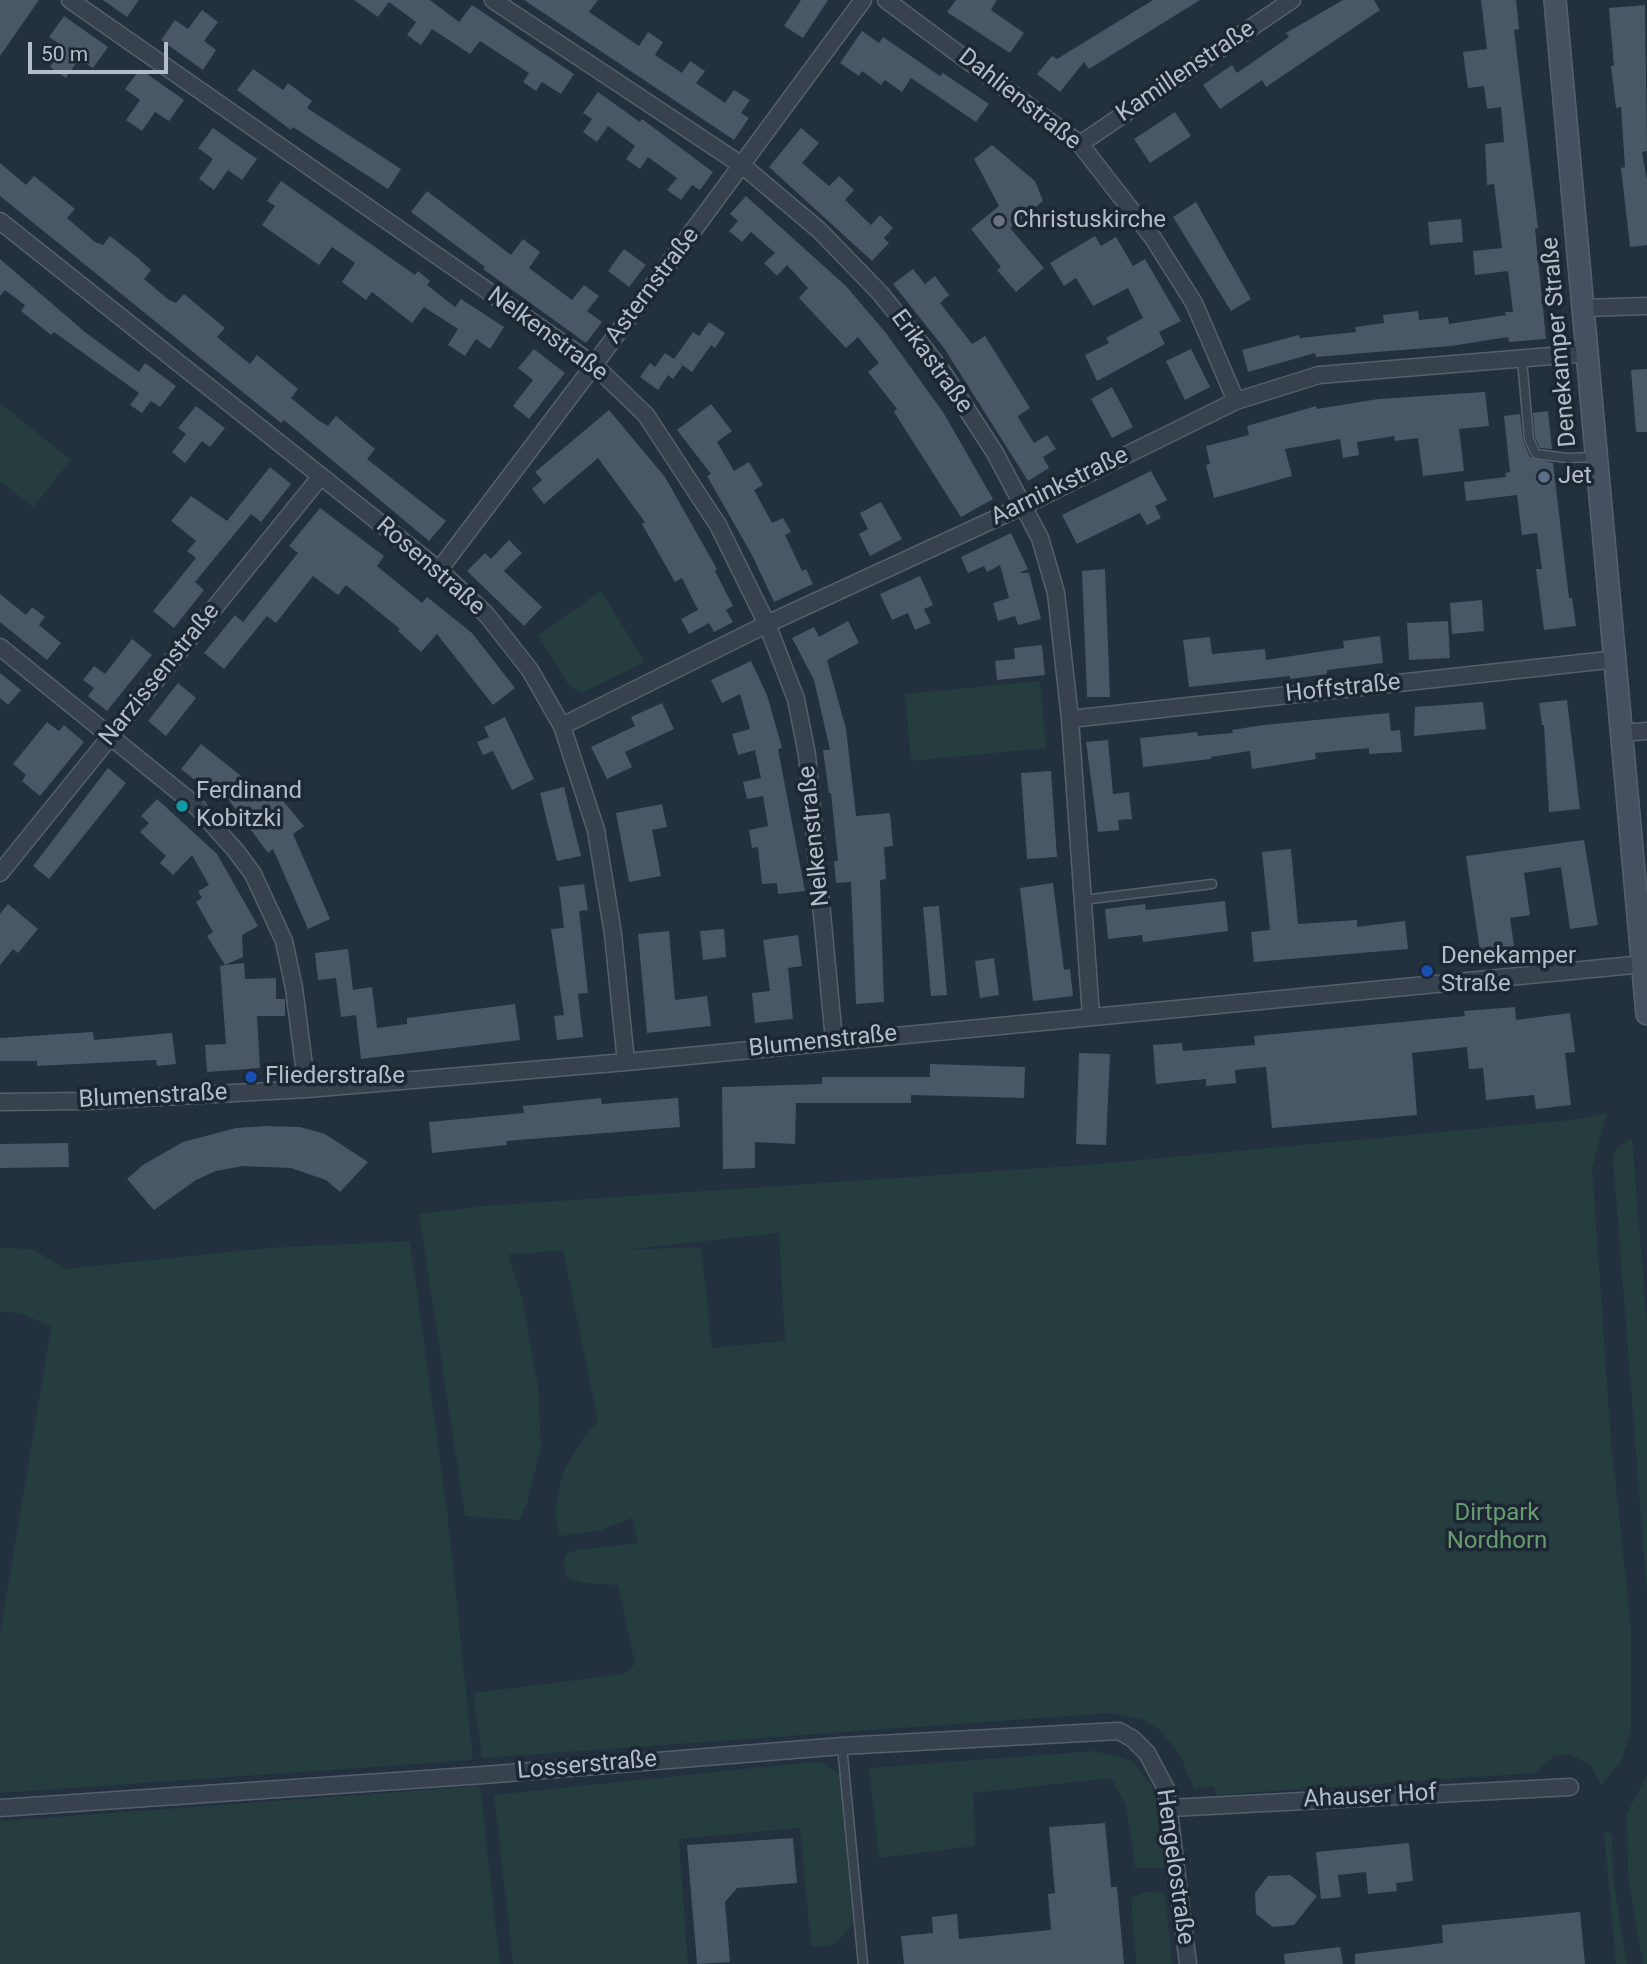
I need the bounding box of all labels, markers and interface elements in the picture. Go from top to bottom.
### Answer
street label: Kamillenstraße [1111,15,1261,129]
scale bar [32,28,172,72]
text: 50 m [41,42,88,66]
street label: Dahlienstraße [952,43,1086,157]
place label: Christuskirche [1013,207,1166,235]
marker: Christuskirche [991,213,1007,229]
street label: Asternstraße [600,222,706,350]
street label: Denekamper Straße [1536,236,1584,448]
street label: Nelkenstraße [481,282,613,388]
street label: Erikastraße [884,305,978,419]
street label: Aarninkstraße [987,441,1133,533]
place label: Jet [1558,463,1592,491]
marker: Jet [1536,469,1552,485]
street label: Rosenstraße [370,512,490,622]
street label: Narzissenstraße [94,598,226,752]
street label: Hoffstraße [1284,669,1402,709]
street label: Nelkenstraße [793,764,837,908]
place label: Ferdinand Kobitzki [196,778,302,834]
marker: Ferdinand Kobitzki [174,798,190,814]
place label: Denekamper Straße [1441,943,1576,999]
marker: Denekamper Straße [1419,963,1435,979]
street label: Blumenstraße [747,1020,899,1064]
place label: Fliederstraße [265,1063,405,1091]
marker: Fliederstraße [243,1069,259,1085]
street label: Blumenstraße [78,1079,228,1115]
park label: Dirtpark Nordhorn [1447,1500,1547,1556]
street label: Losserstraße [516,1746,658,1786]
street label: Ahauser Hof [1303,1779,1437,1815]
street label: Hengelostraße [1149,1787,1199,1947]

